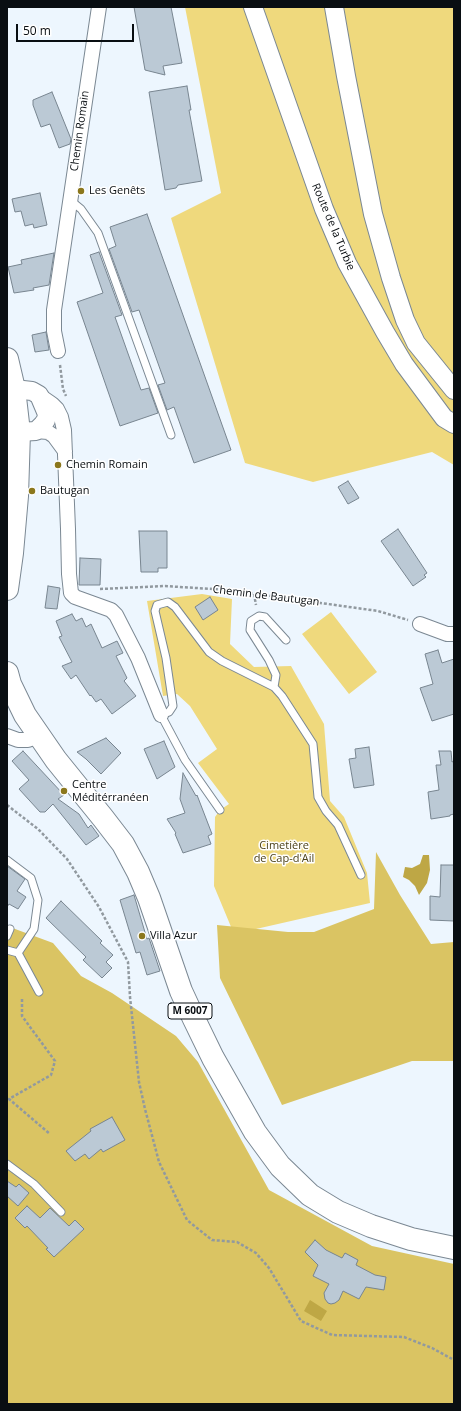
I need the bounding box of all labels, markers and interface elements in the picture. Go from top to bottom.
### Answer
scale bar [18,16,136,42]
text: 50 m [23,22,51,39]
street label: Chemin Romain [68,90,92,172]
street label: Route de la Turbie [309,181,357,273]
place label: Les Genêts [89,184,145,198]
marker: Les Genêts [76,186,86,196]
place label: Chemin Romain [66,458,148,472]
marker: Chemin Romain [53,460,63,470]
place label: Bautugan [40,484,89,498]
marker: Bautugan [27,486,37,496]
street label: Chemin de Bautugan [212,583,320,609]
place label: Centre Méditérranéen [72,778,149,804]
marker: Centre Méditérranéen [59,786,69,796]
park label: Cimetière de Cap-d'Ail [254,839,314,865]
place label: Villa Azur [150,929,197,943]
marker: Villa Azur [137,931,147,941]
road number: M 6007 [168,1003,212,1019]

